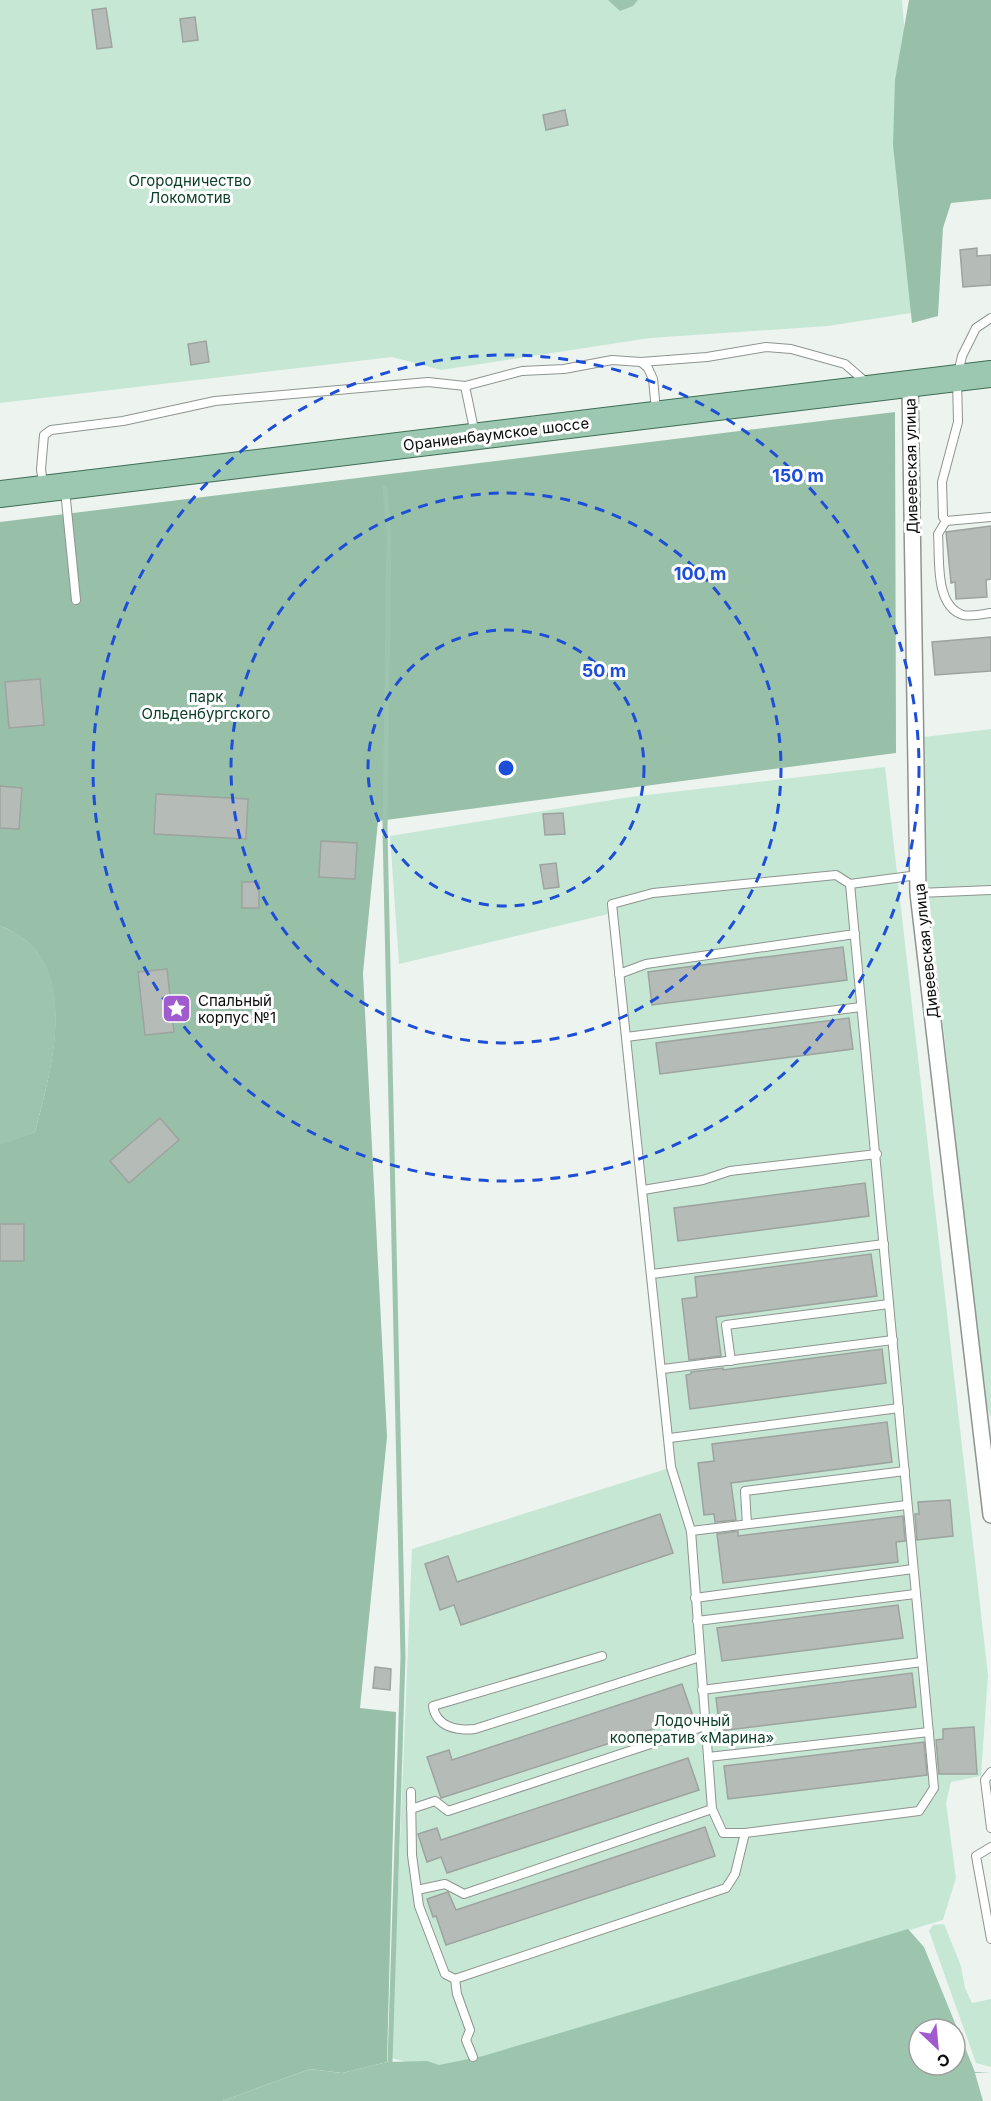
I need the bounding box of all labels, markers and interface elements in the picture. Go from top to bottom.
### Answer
park label: Огородничество Локомотив [129,171,251,207]
street label: Дивеевская улица [900,398,922,534]
street label: Ораниенбаумское шоссе [402,413,590,455]
text: 150 m [772,465,824,486]
text: 100 m [674,563,726,584]
text: 50 m [582,660,626,681]
park label: парк Ольденбургского [142,687,270,723]
centre of rings [496,758,516,778]
street label: Дивеевская улица [909,882,943,1020]
place label: Спальный корпус №1 [198,991,276,1027]
place icon: Спальный корпус №1 [161,993,193,1025]
park label: Лодочный кооператив «Марина» [610,1711,774,1747]
north arrow [907,2017,967,2077]
text: С [934,2049,953,2072]

